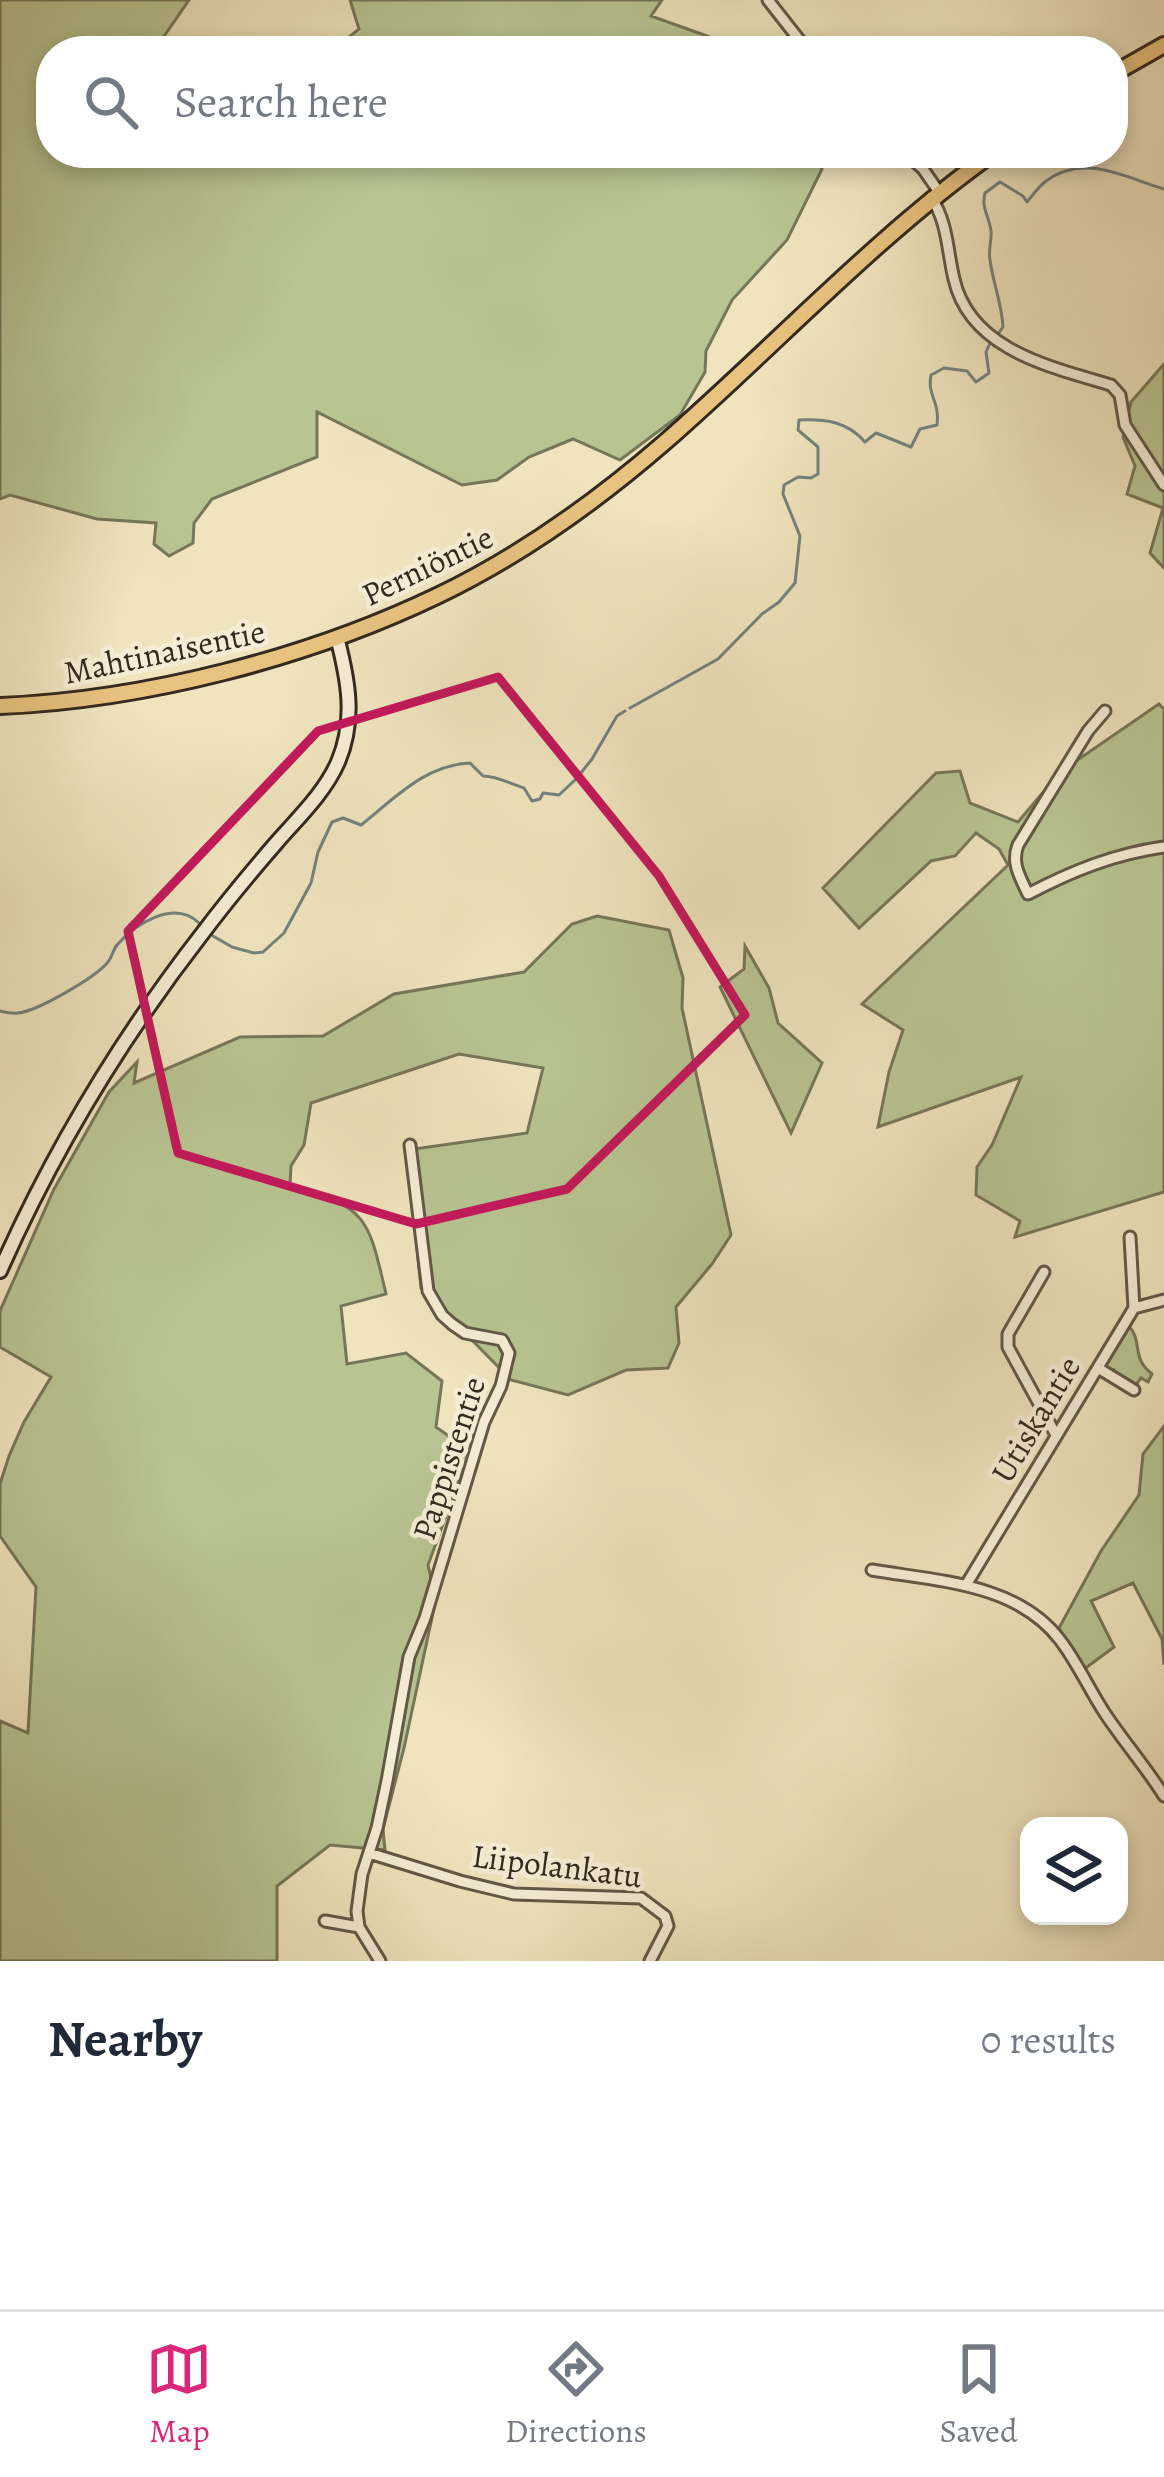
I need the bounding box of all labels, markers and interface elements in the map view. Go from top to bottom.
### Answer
search box [36,36,1128,168]
icon: search [78,69,144,135]
text: Search here [174,71,388,133]
street label: Perniöntie [354,514,500,617]
street label: Mahtinaisentie [59,608,269,695]
street label: Utiskantie [980,1348,1091,1491]
street label: Pappistentie [401,1371,496,1546]
map controls [1020,1817,1128,1925]
button: layers [1020,1817,1128,1925]
street label: Liipolankatu [470,1833,644,1898]
text: Nearby [48,2004,202,2074]
text: 0 results [981,2013,1116,2066]
tab: Map [146,2336,212,2453]
tab: Directions [505,2336,647,2453]
tab: Saved [939,2336,1018,2453]

